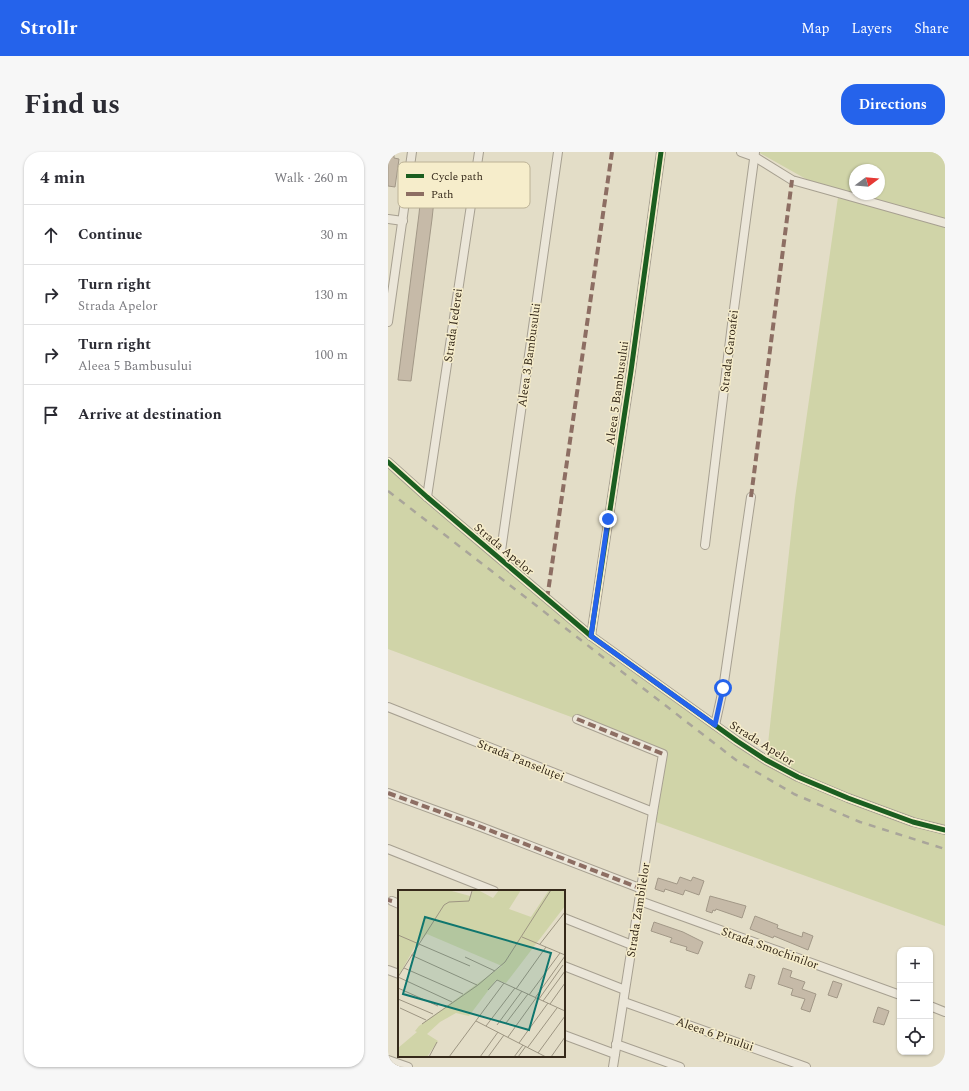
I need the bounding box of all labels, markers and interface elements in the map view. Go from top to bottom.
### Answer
text: Strollr [20,14,77,43]
text: Map [801,18,830,39]
text: Layers [852,18,892,39]
text: Share [914,18,949,39]
text: Find us [24,83,120,126]
button: Directions [841,84,945,125]
legend [398,162,530,208]
north arrow [849,164,885,200]
text: 4 min [40,165,85,191]
text: Walk · 260 m [274,168,348,188]
text: Cycle path [431,168,483,185]
text: Path [431,186,453,203]
text: Continue [78,223,143,246]
icon: ahead [40,224,62,246]
text: 30 m [321,225,348,245]
text: Turn right [78,273,151,296]
icon: right [40,284,62,306]
text: 130 m [314,285,348,305]
street label: Strada Iederei [439,287,468,363]
text: Strada Apelor [78,296,158,316]
street label: Aleea 3 Bambusului [513,301,546,409]
street label: Strada Garoafei [715,308,744,393]
text: Turn right [78,333,151,356]
street label: Aleea 5 Bambusului [601,339,634,447]
icon: right [40,344,62,366]
text: 100 m [314,345,348,365]
text: Aleea 5 Bambusului [78,356,192,376]
text: Arrive at destination [78,403,222,426]
icon: arrive [40,404,62,426]
route end [599,510,617,528]
street label: Strada Apelor [469,518,538,580]
route start [714,679,732,697]
street label: Strada Apelor [725,716,798,771]
street label: Strada Panseluței [474,734,567,787]
street label: Strada Zambilelor [622,861,655,959]
inset map [398,890,565,1057]
street label: Strada Smochinilor [719,922,821,975]
map controls [897,947,933,1055]
button: + [897,947,933,983]
button: − [897,983,933,1019]
street label: Aleea 6 Pinului [673,1012,756,1057]
button: locate [897,1019,933,1055]

